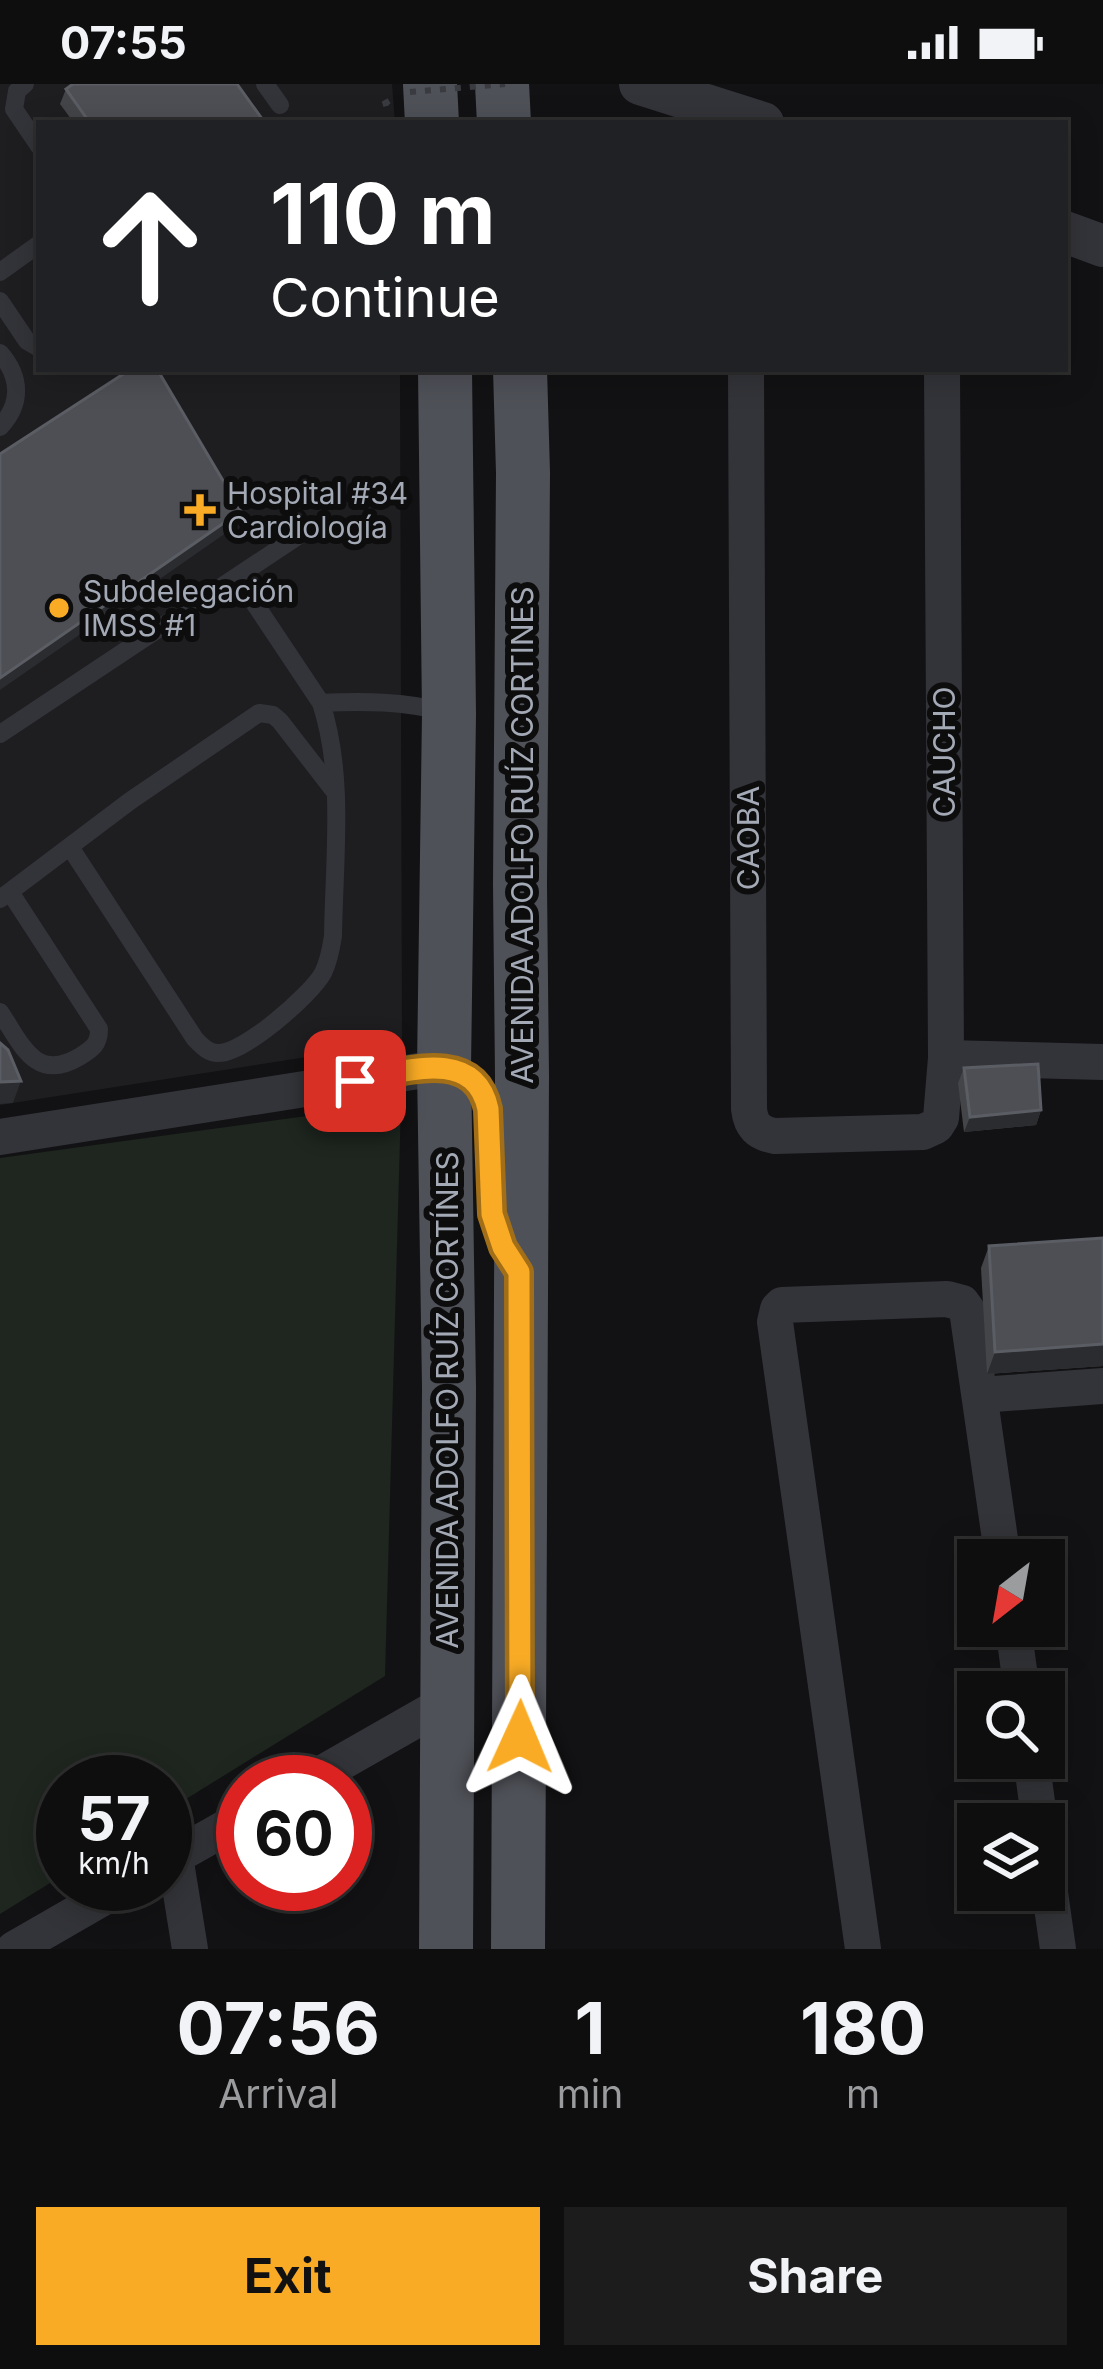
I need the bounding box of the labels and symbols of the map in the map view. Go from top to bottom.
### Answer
place label: Hospital #34 Cardiología [227,475,408,545]
marker: Hospital #34 Cardiología [184,494,216,526]
place label: Subdelegación IMSS #1 [83,573,294,643]
street label: AVENIDA ADOLFO RUÍZ CORTINES [504,586,540,1084]
marker: Subdelegación IMSS #1 [46,595,72,621]
street label: CAUCHO [926,687,962,817]
street label: CAOBA [730,786,766,890]
pin [304,1030,406,1132]
street label: AVENIDA ADOLFO RUÍZ CORTÍNES [429,1151,465,1649]
north arrow [957,1539,1065,1647]
position arrow [457,1674,583,1800]
speed limit sign: 60 [216,1755,372,1911]

